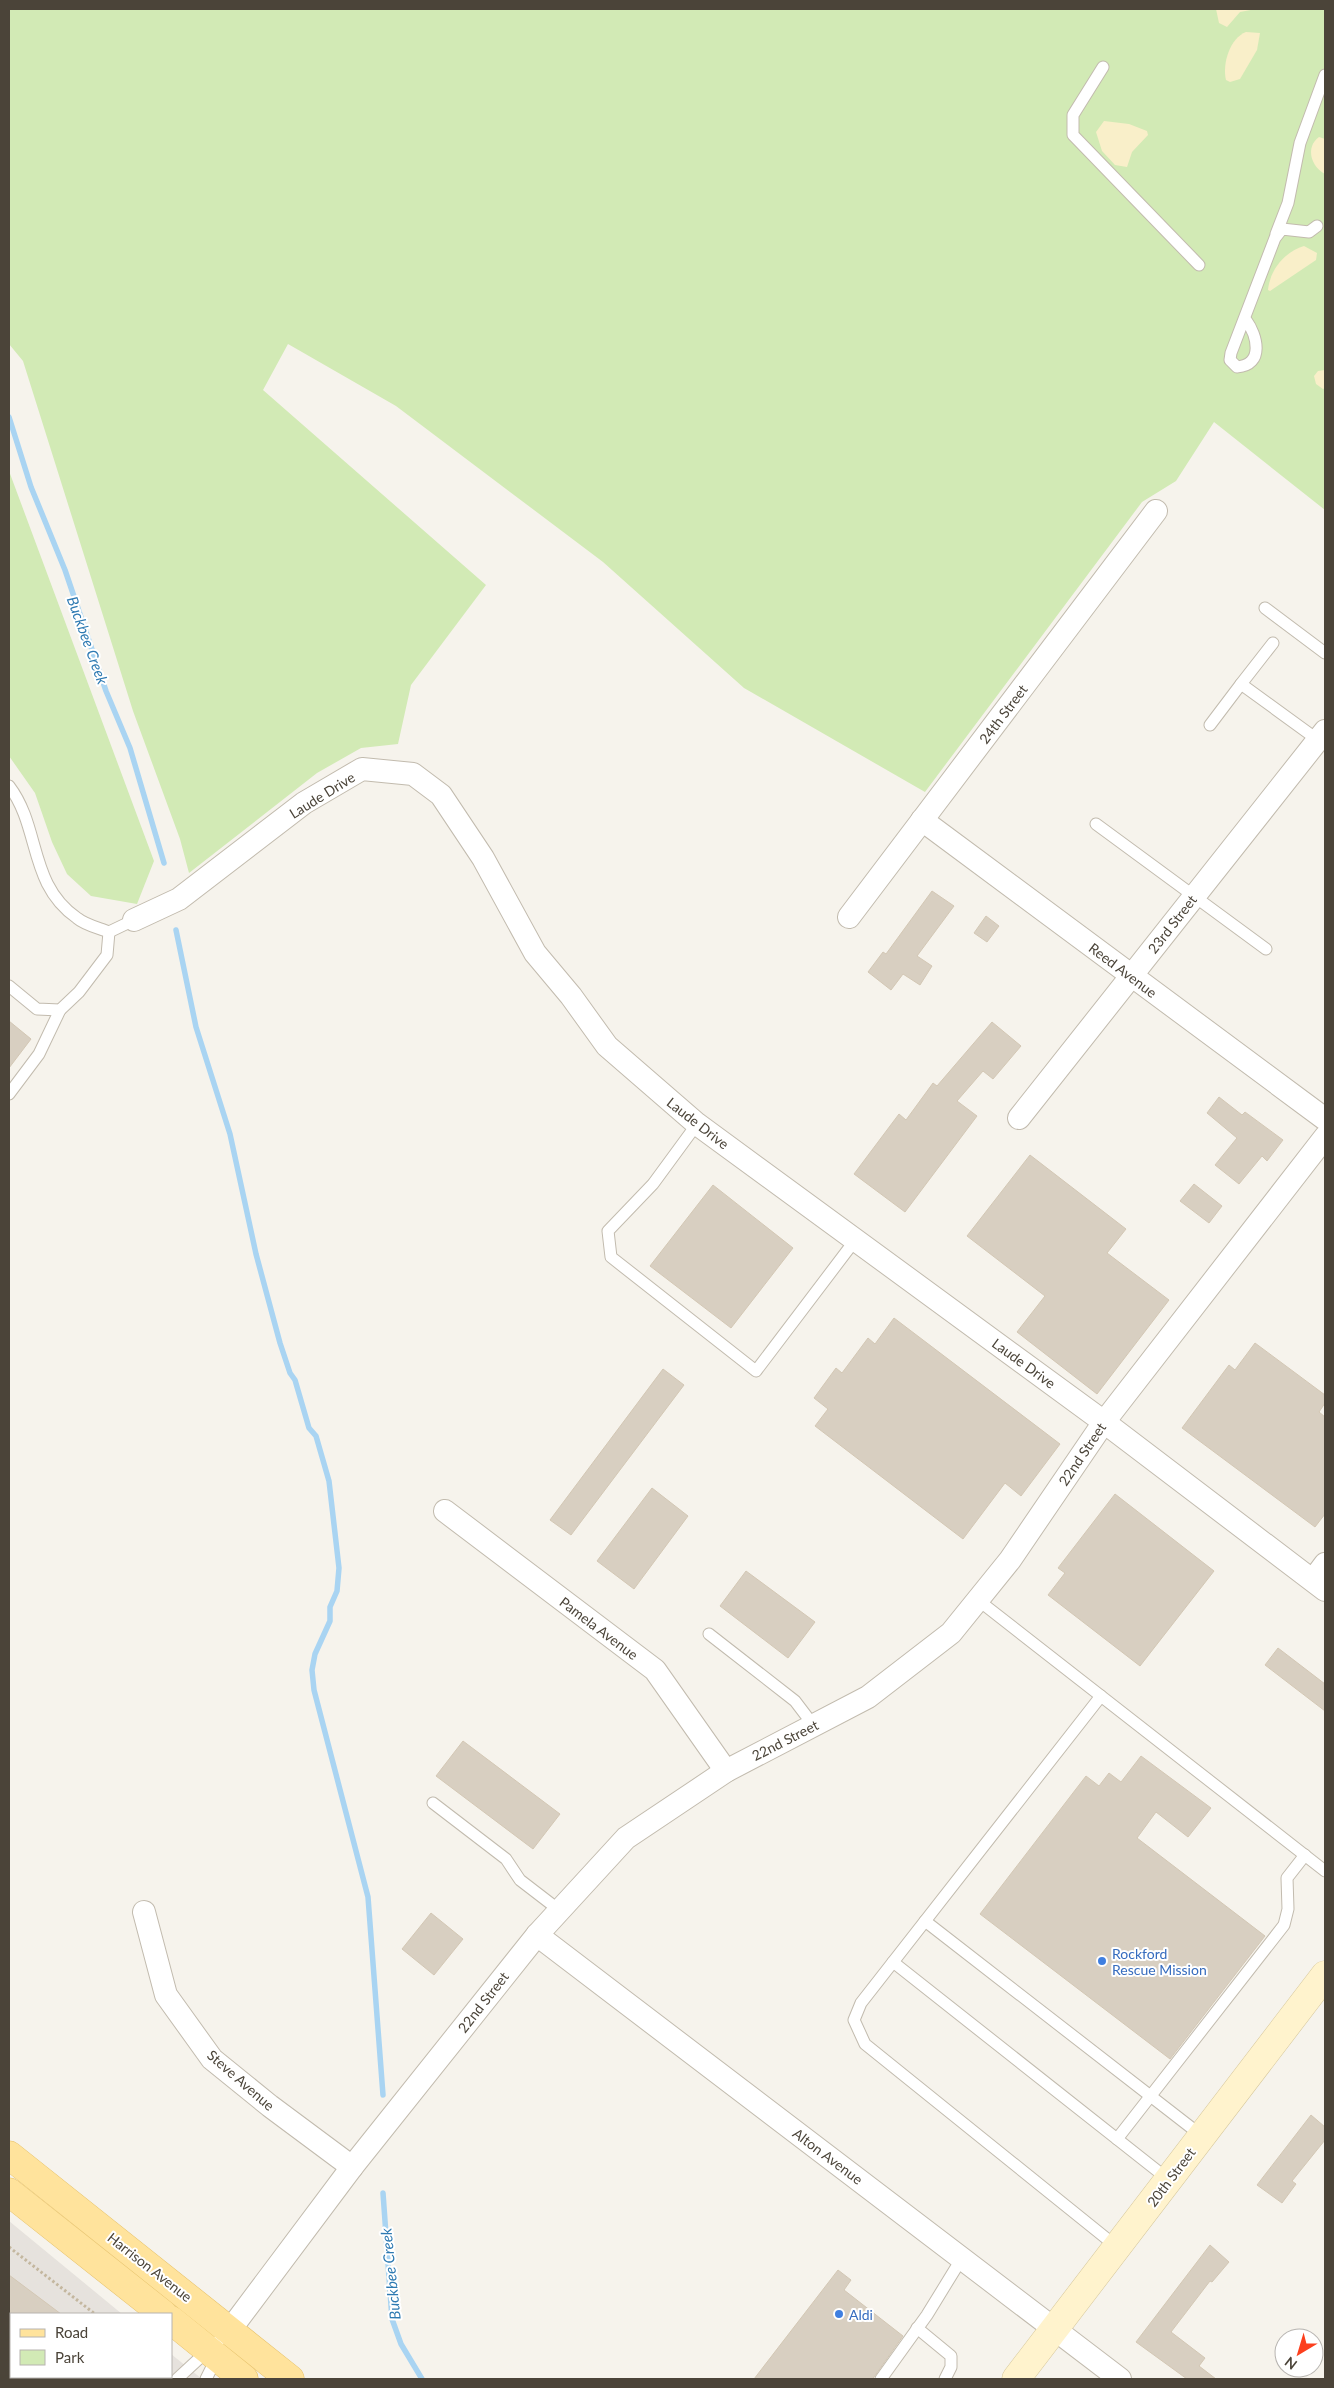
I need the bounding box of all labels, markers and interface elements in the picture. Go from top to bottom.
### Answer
water label: Buckbee Creek [64,594,113,687]
street label: 24th Street [975,681,1031,747]
street label: Laude Drive [286,768,358,822]
street label: 23rd Street [1144,891,1200,957]
street label: Reed Avenue [1086,939,1160,1001]
street label: Laude Drive [664,1093,732,1153]
street label: Laude Drive [989,1334,1059,1392]
street label: 22nd Street [1055,1419,1109,1489]
street label: Pamela Avenue [556,1593,642,1663]
street label: 22nd Street [749,1716,821,1764]
place label: Rockford Rescue Mission [1112,1945,1207,1978]
marker: Rockford Rescue Mission [1096,1955,1108,1967]
street label: 22nd Street [454,1968,512,2036]
street label: Steve Avenue [204,2046,278,2114]
street label: Alton Avenue [790,2124,866,2188]
street label: 20th Street [1143,2144,1199,2210]
water label: Buckbee Creek [376,2226,404,2321]
street label: Harrison Avenue [104,2229,196,2305]
place label: Aldi [849,2306,873,2323]
marker: Aldi [833,2308,845,2320]
legend [10,2313,172,2378]
text: Road [55,2323,88,2341]
north arrow [1274,2328,1324,2378]
text: Park [55,2348,85,2366]
text: N [1281,2354,1300,2374]

